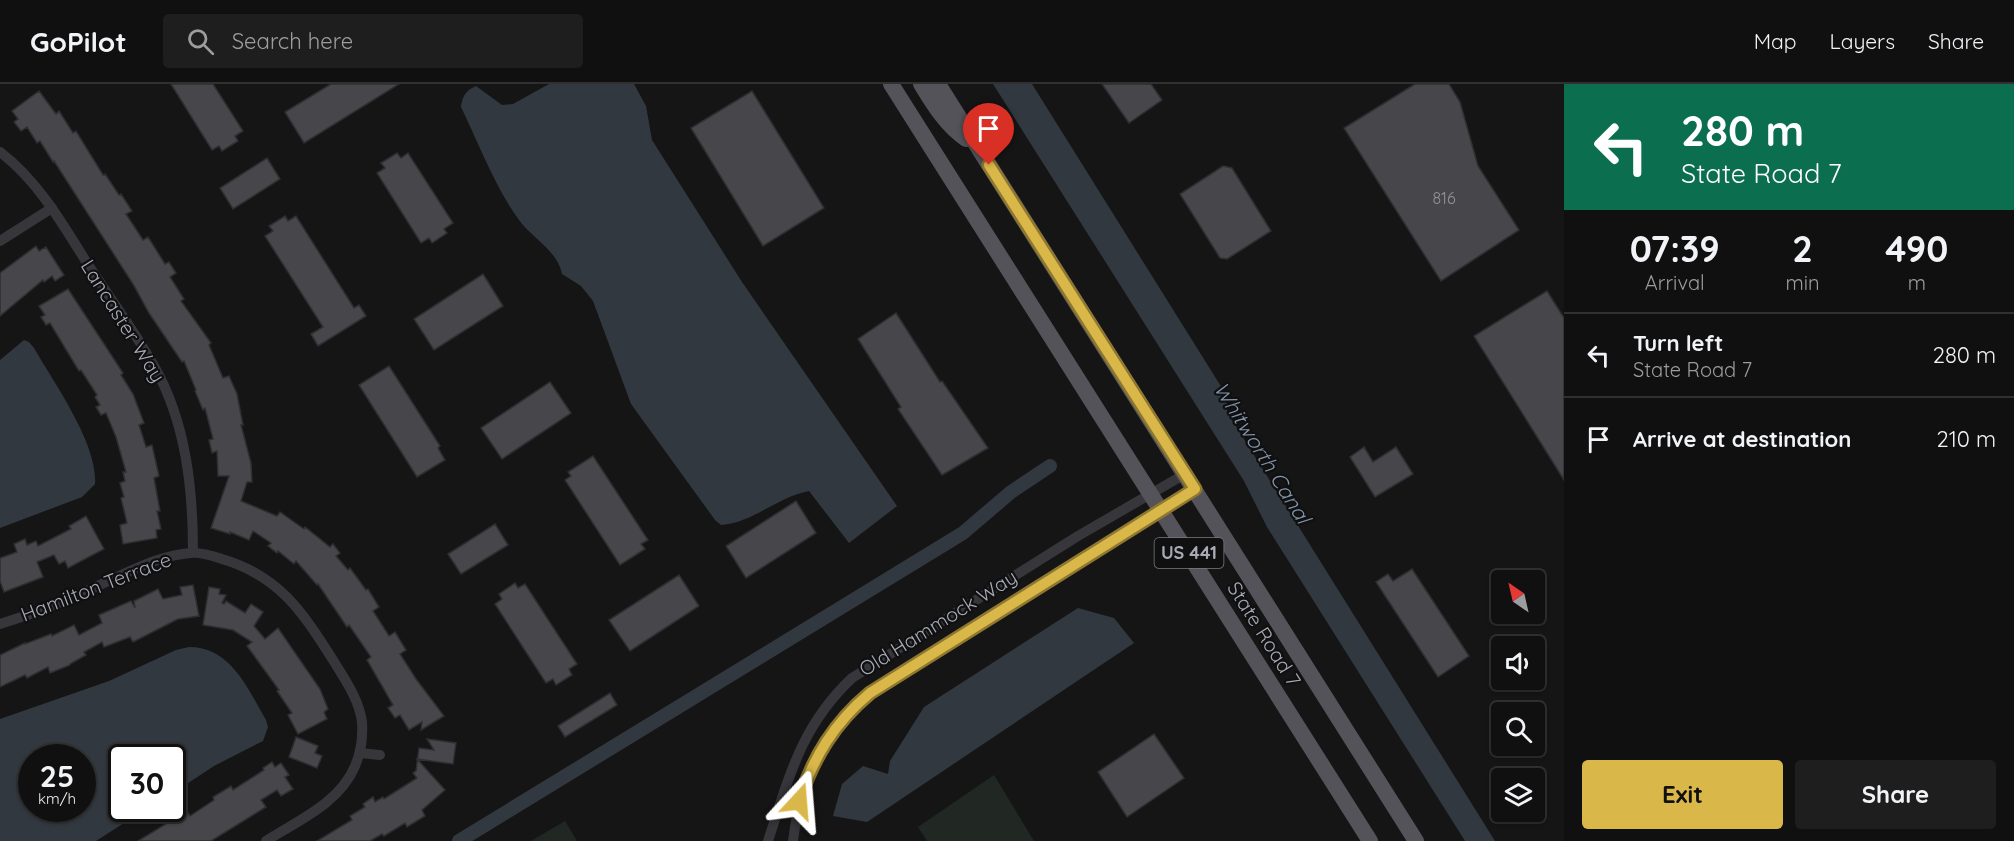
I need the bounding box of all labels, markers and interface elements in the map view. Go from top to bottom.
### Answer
search box [163,14,583,68]
text: GoPilot [30,24,127,59]
icon: search [184,25,217,58]
text: Search here [232,27,353,55]
text: Map [1754,28,1797,54]
text: Layers [1830,28,1895,54]
text: Share [1928,28,1984,54]
pin [963,103,1014,165]
text: 280 m [1681,104,1804,157]
icon: left [1582,108,1660,186]
icon: arrive [972,112,1005,145]
text: State Road 7 [1681,156,1842,190]
house number: 816 [1432,188,1456,208]
text: 07:39 [1630,226,1720,271]
text: 2 [1792,226,1813,271]
text: 490 [1885,226,1948,271]
street label: Lancaster Way [76,255,171,387]
text: Arrival [1645,270,1705,295]
text: min [1785,270,1820,295]
text: m [1908,270,1926,295]
text: Turn left [1633,329,1723,357]
icon: left [1582,339,1615,372]
text: 280 m [1933,341,1996,369]
text: State Road 7 [1633,357,1752,382]
water label: Whitworth Canal [1209,377,1318,530]
icon: arrive [1582,423,1615,456]
text: Arrive at destination [1633,425,1851,453]
text: 210 m [1937,425,1996,453]
road number: US 441 [1154,538,1224,568]
street label: Hamilton Terrace [17,546,175,627]
street label: Old Hammock Way [854,564,1021,681]
north arrow [1491,570,1545,624]
map controls [1491,570,1545,822]
street label: State Road 7 [1222,577,1307,691]
button: sound [1491,636,1545,690]
button: search [1491,702,1545,756]
speed limit sign: 30 [108,744,186,822]
text: 25 [40,757,74,795]
button: Exit [1582,760,1783,829]
button: Share [1795,760,1996,829]
button: layers [1491,768,1545,822]
position arrow [767,769,831,833]
text: km/h [38,789,76,808]

